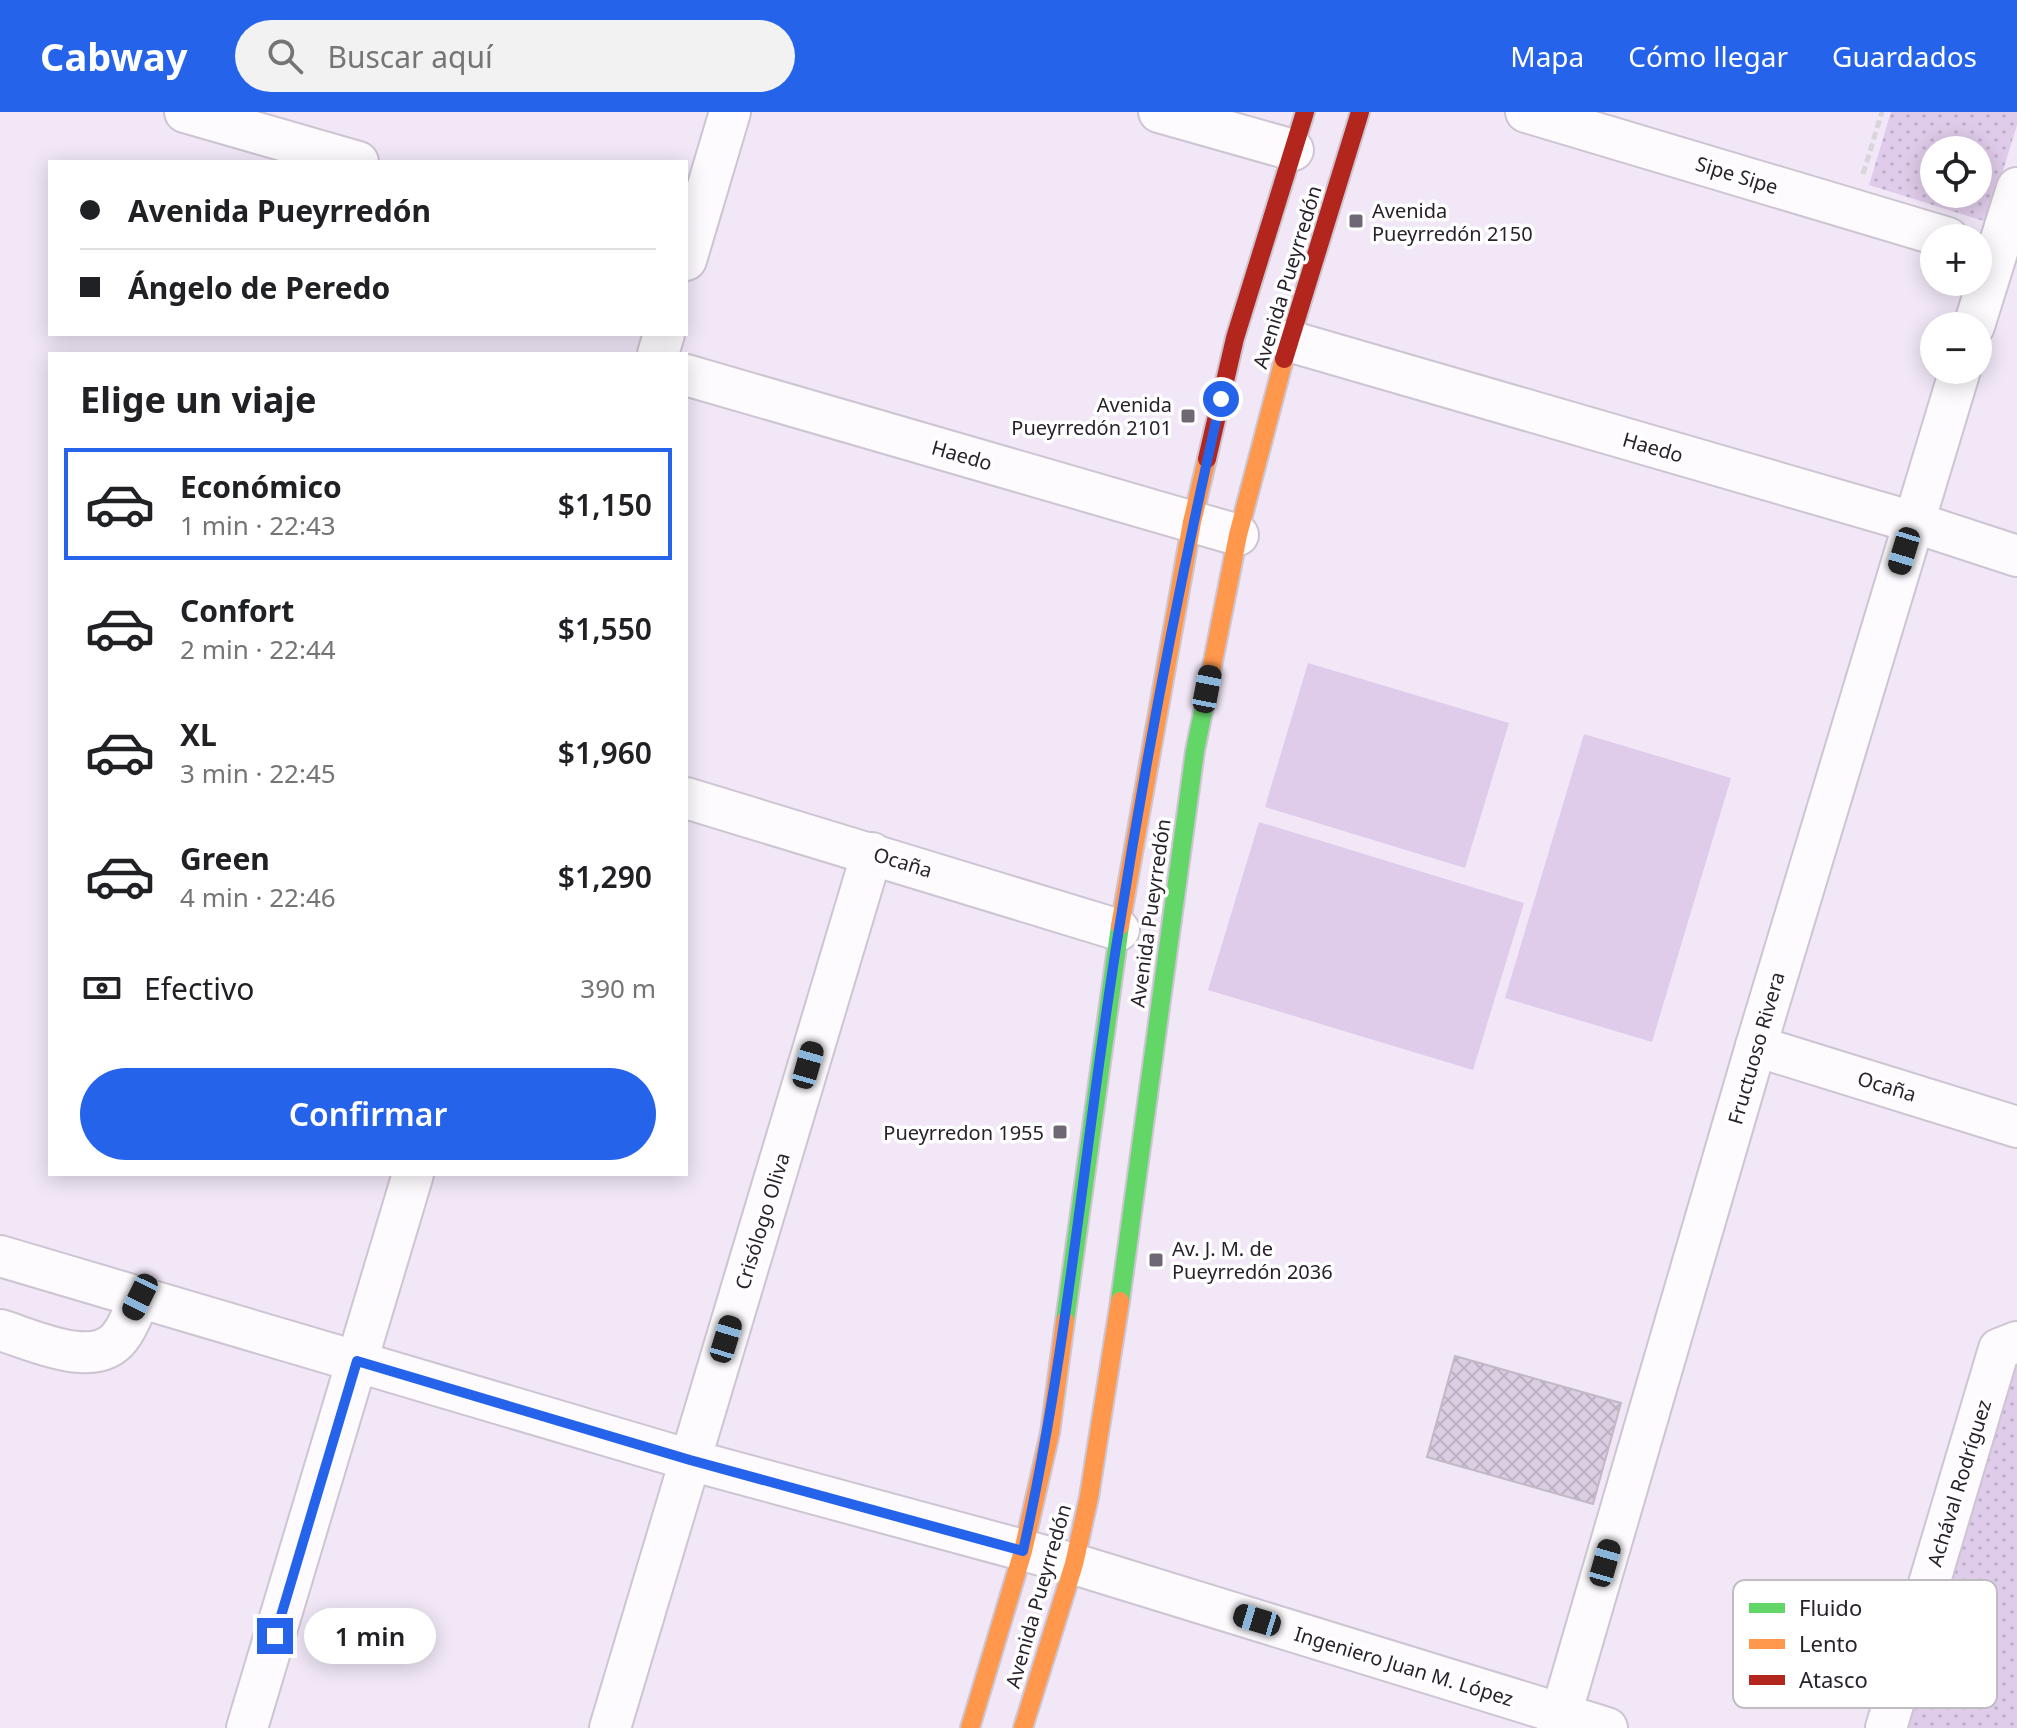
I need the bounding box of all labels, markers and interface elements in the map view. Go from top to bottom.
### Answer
search box [235,20,795,92]
text: Cabway [40,30,187,82]
icon: search [263,34,307,78]
text: Buscar aquí [327,36,493,77]
text: Mapa [1510,37,1584,75]
text: Cómo llegar [1628,37,1788,75]
text: Guardados [1832,37,1977,75]
map controls [1920,136,1992,384]
button: locate [1920,136,1992,208]
street label: Sipe Sipe [1693,150,1781,200]
street label: Avenida Pueyrredón [1246,182,1328,372]
text: Avenida Pueyrredón [128,190,431,231]
place label: Avenida Pueyrredón 2150 [1372,197,1533,247]
marker: Avenida Pueyrredón 2150 [1347,212,1365,230]
button: + [1920,224,1992,296]
text: Ángelo de Peredo [128,267,390,308]
button: − [1920,312,1992,384]
text: Elige un viaje [80,375,317,424]
route start [1203,381,1239,417]
place label: Avenida Pueyrredón 2101 [1011,391,1172,441]
marker: Avenida Pueyrredón 2101 [1179,407,1197,425]
street label: Haedo [1620,426,1686,468]
street label: Haedo [929,434,995,476]
text: Económico [180,466,342,507]
icon: car [84,468,156,540]
text: $1,150 [558,484,652,525]
text: 1 min · 22:43 [180,507,336,543]
car [1886,525,1922,577]
text: Confort [180,590,294,631]
icon: car [84,592,156,664]
text: $1,550 [558,608,652,649]
text: 2 min · 22:44 [180,631,336,667]
car [1191,663,1223,715]
text: XL [180,714,217,755]
icon: car [84,716,156,788]
text: $1,960 [558,732,652,773]
text: 3 min · 22:45 [180,755,336,791]
street label: Avenida Pueyrredón [1123,817,1177,1009]
text: Green [180,838,270,879]
icon: car [84,840,156,912]
street label: Ocaña [870,840,936,884]
text: $1,290 [558,856,652,897]
text: 4 min · 22:46 [180,879,336,915]
icon: cash [80,966,124,1010]
text: Efectivo [144,968,254,1009]
street label: Fructuoso Rivera [1721,969,1791,1127]
text: 390 m [580,970,656,1006]
car [790,1039,826,1091]
street label: Ocaña [1854,1064,1920,1108]
button: Confirmar [80,1068,656,1160]
place label: Pueyrredon 1955 [883,1119,1044,1146]
marker: Pueyrredon 1955 [1051,1123,1069,1141]
street label: Crisólogo Oliva [728,1149,796,1293]
place label: Av. J. M. de Pueyrredón 2036 [1172,1235,1333,1285]
marker: Av. J. M. de Pueyrredón 2036 [1147,1251,1165,1269]
car [119,1270,161,1324]
car [708,1313,744,1365]
street label: Achával Rodríguez [1921,1396,1997,1570]
street label: Avenida Pueyrredón [999,1501,1077,1691]
car [1587,1537,1623,1589]
legend [1733,1580,1997,1708]
text: Fluido [1799,1592,1862,1622]
car [1231,1602,1283,1638]
callout: 1 min [303,1608,435,1664]
route end [257,1618,293,1654]
text: 1 min [335,1618,405,1654]
street label: Ingeniero Juan M. López [1291,1620,1517,1712]
text: Lento [1799,1628,1858,1658]
text: Atasco [1799,1664,1868,1694]

